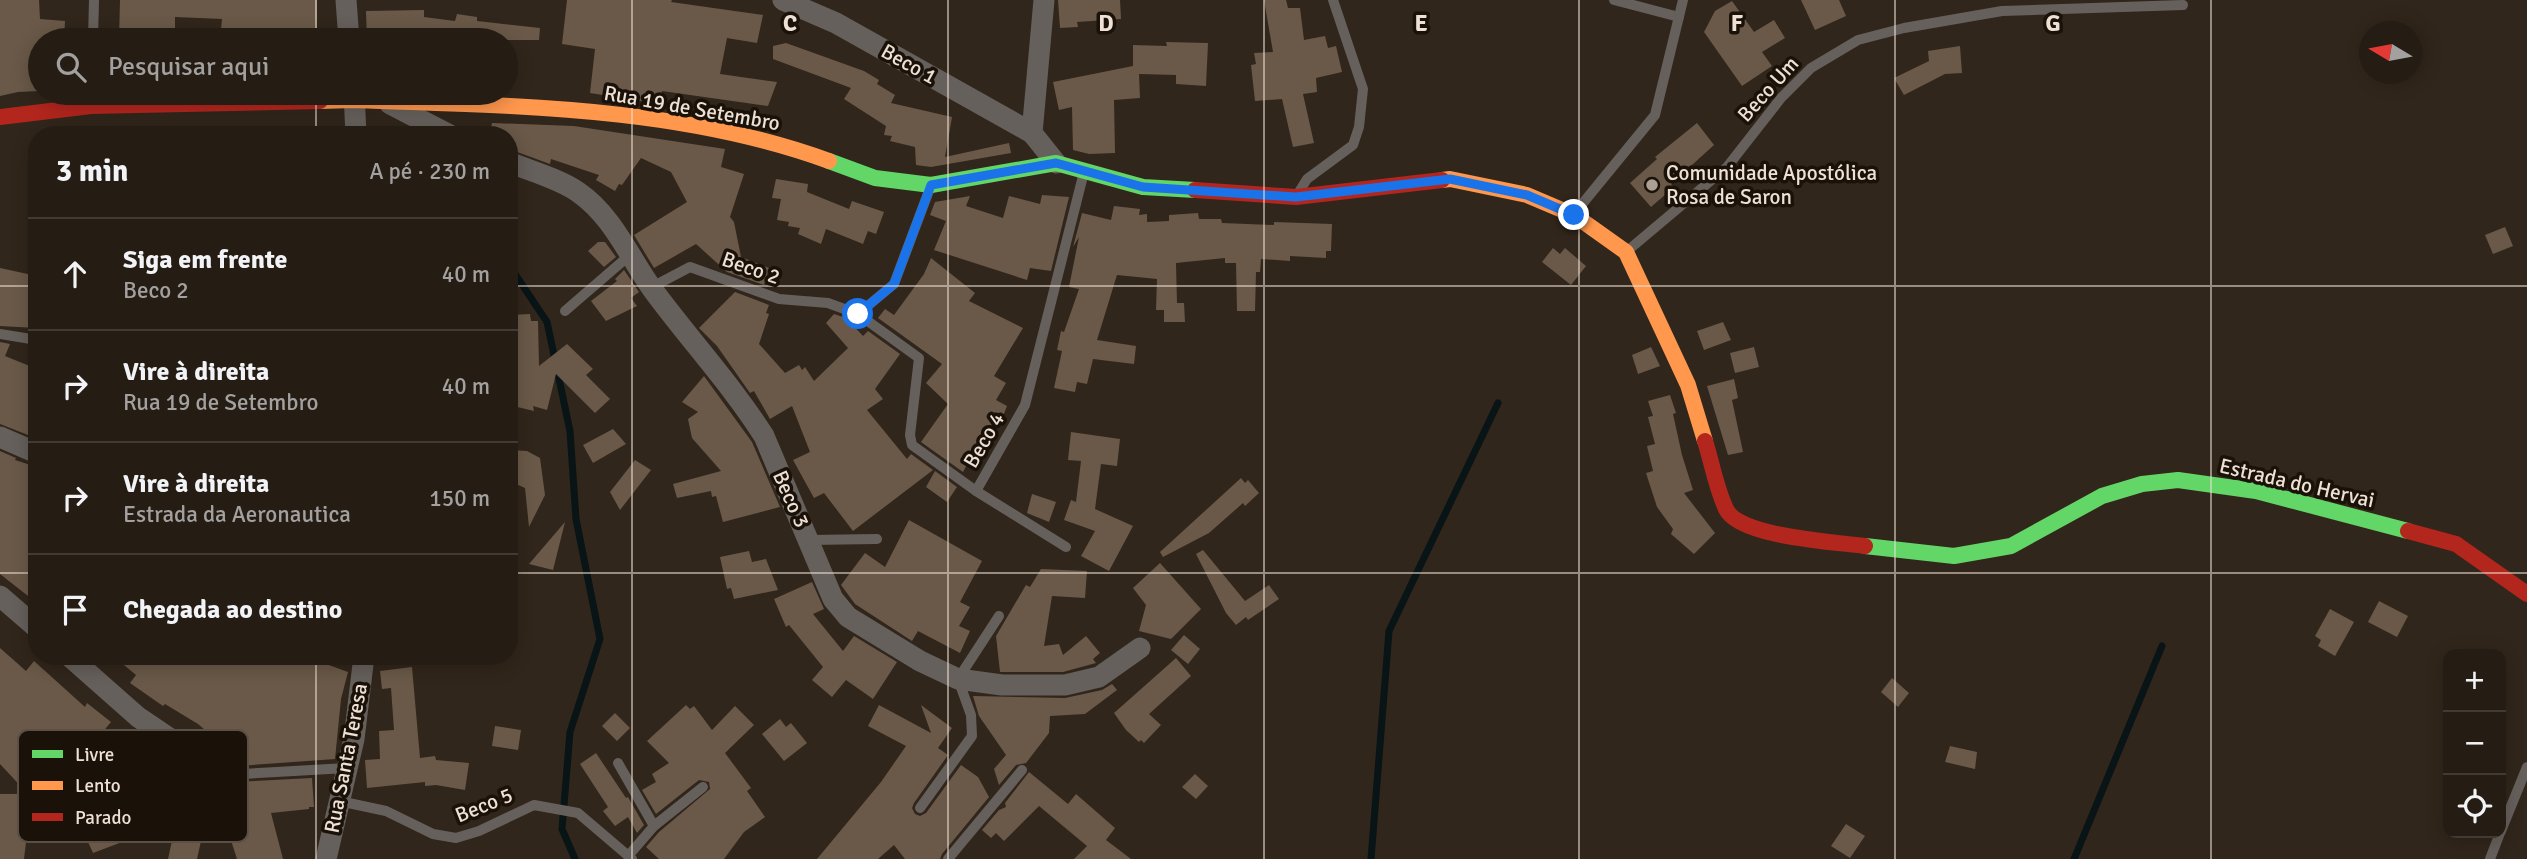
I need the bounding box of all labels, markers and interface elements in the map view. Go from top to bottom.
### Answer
text: C [783,9,797,38]
text: D [1098,9,1114,38]
text: E [1414,9,1428,38]
text: F [1731,9,1743,38]
text: G [2045,9,2061,38]
north arrow [2359,21,2422,84]
search box [28,28,518,105]
street label: Beco 1 [877,38,941,90]
icon: search [52,48,90,86]
text: Pesquisar aqui [108,51,269,83]
street label: Beco Um [1732,51,1804,127]
street label: Rua 19 de Setembro [602,80,782,136]
text: 3 min [56,153,128,190]
text: A pé · 230 m [369,157,490,186]
place label: Comunidade Apostólica Rosa de Saron [1666,160,1877,210]
marker: Comunidade Apostólica Rosa de Saron [1644,177,1660,193]
route end [1558,199,1589,230]
text: Siga em frente [123,244,287,276]
street label: Beco 2 [718,246,784,290]
icon: ahead [56,255,94,293]
text: 40 m [442,260,490,289]
text: Beco 2 [123,276,189,305]
route start [842,298,873,329]
text: Vire à direita [123,356,269,388]
icon: right [56,367,94,405]
text: 40 m [442,372,490,401]
text: Rua 19 de Setembro [123,388,318,417]
street label: Beco 4 [958,408,1010,472]
street label: Estrada do Hervai [2217,452,2377,514]
street label: Beco 3 [767,466,815,532]
text: Vire à direita [123,468,269,500]
icon: right [56,479,94,517]
text: 150 m [429,484,490,513]
text: Estrada da Aeronautica [123,500,351,529]
icon: arrive [56,591,94,629]
text: Chegada ao destino [123,594,342,626]
map controls [2443,649,2506,838]
button: + [2443,649,2506,712]
street label: Rua Santa Teresa [319,681,373,835]
button: − [2443,712,2506,775]
legend [18,730,248,842]
text: Livre [75,743,114,767]
text: Lento [75,774,121,798]
button: locate [2443,775,2506,838]
street label: Beco 5 [451,782,517,828]
text: Parado [75,806,131,830]

